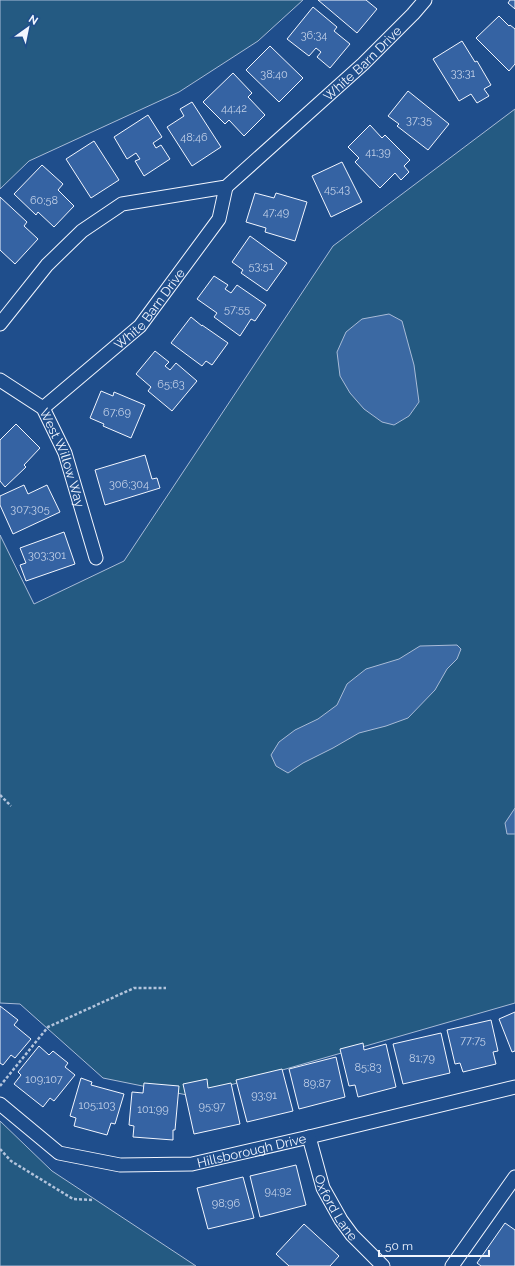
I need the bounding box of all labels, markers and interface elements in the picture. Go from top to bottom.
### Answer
north arrow [8,8,48,48]
text: N [26,12,40,28]
street label: White Barn Drive [320,23,404,104]
house number: 36;34 [301,29,327,42]
house number: 33;31 [451,67,476,80]
house number: 38;40 [260,68,288,81]
house number: 44;42 [221,102,247,115]
house number: 37;35 [406,114,432,127]
house number: 48;46 [180,131,208,144]
house number: 41;39 [365,146,391,159]
house number: 45;43 [324,183,350,196]
house number: 60;58 [30,194,58,207]
house number: 47;49 [263,206,289,219]
house number: 53;51 [249,260,274,273]
street label: White Barn Drive [111,265,188,352]
house number: 57;55 [224,303,250,316]
house number: 65;63 [157,378,185,391]
street label: West Willow Way [37,406,88,509]
house number: 67;69 [103,406,131,419]
house number: 306;304 [109,478,149,491]
house number: 307;305 [10,503,50,516]
house number: 303;301 [28,549,66,562]
house number: 77;75 [460,1034,486,1047]
house number: 81;79 [409,1052,435,1065]
house number: 85;83 [354,1061,382,1074]
house number: 109;107 [25,1073,63,1086]
house number: 89;87 [303,1077,331,1090]
house number: 93;91 [251,1089,277,1102]
house number: 105;103 [78,1099,116,1112]
house number: 95;97 [199,1100,226,1113]
house number: 101;99 [137,1103,169,1116]
street label: Hillsborough Drive [196,1130,308,1170]
street label: Oxford Lane [312,1173,361,1244]
house number: 94;92 [265,1185,292,1198]
house number: 98;96 [212,1197,241,1210]
scale bar [379,1232,489,1258]
text: 50 m [385,1239,413,1253]

